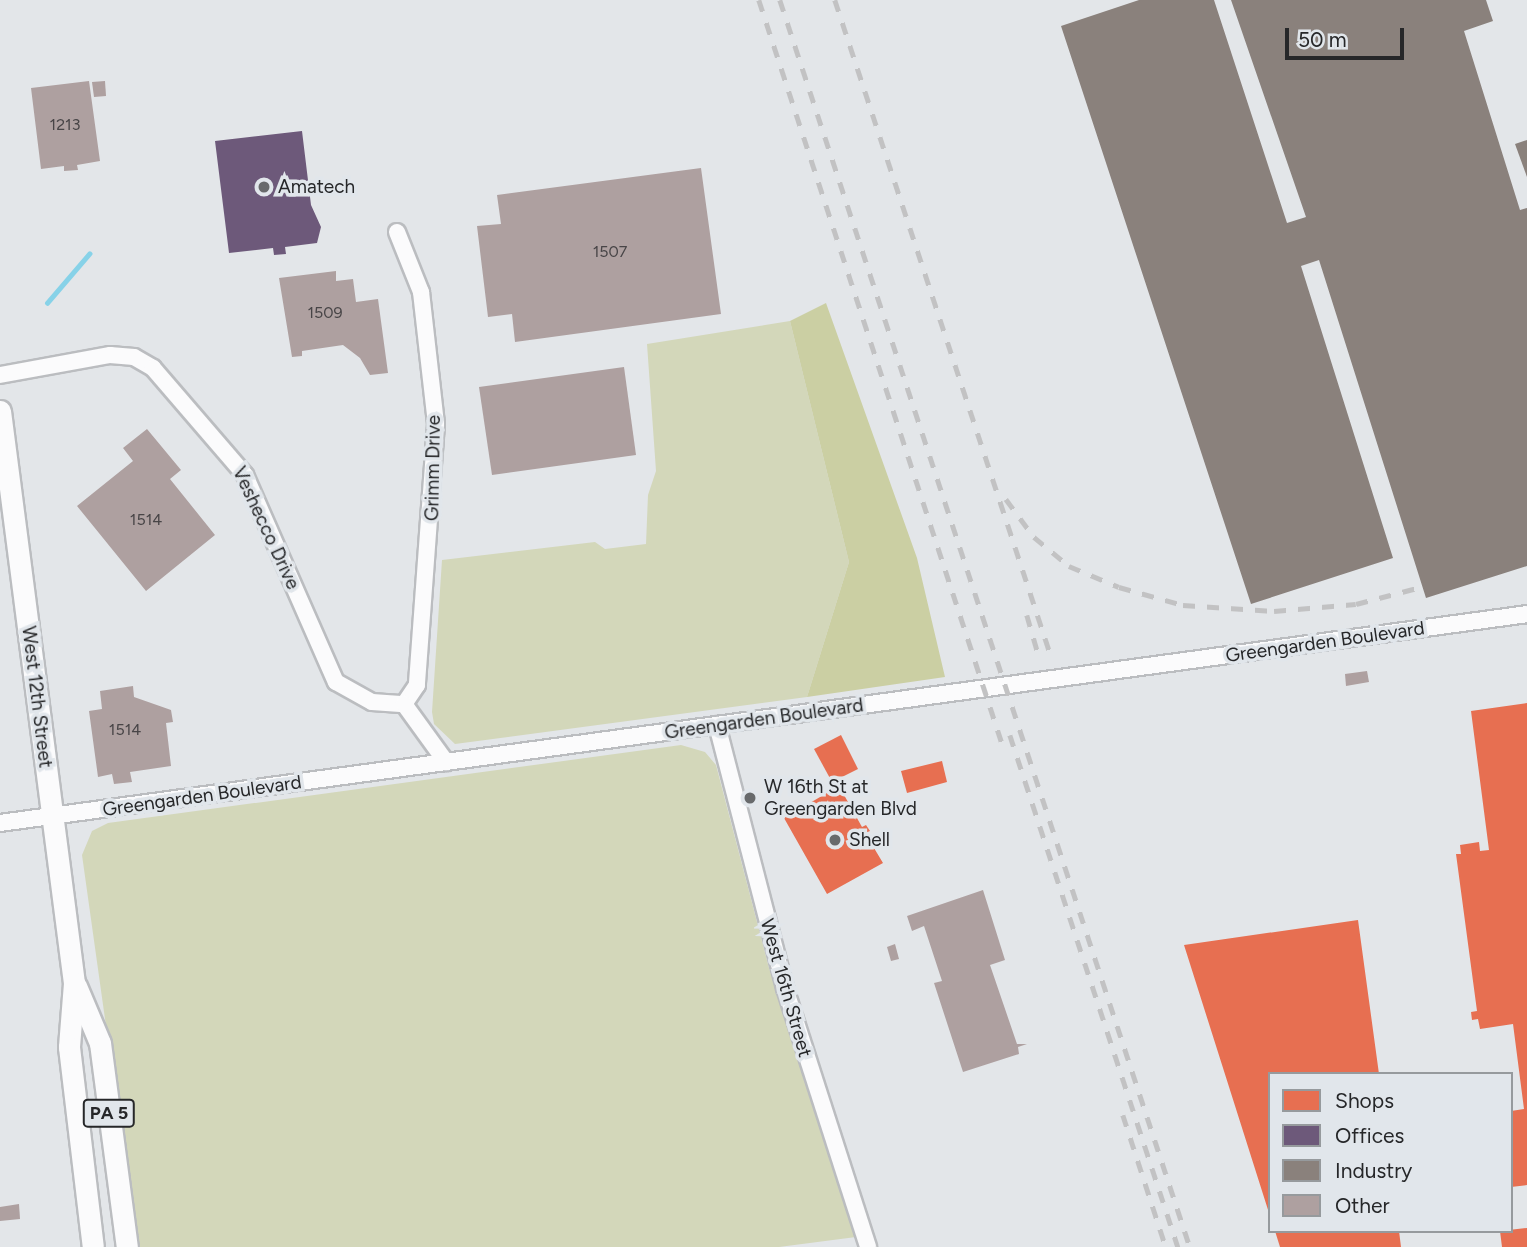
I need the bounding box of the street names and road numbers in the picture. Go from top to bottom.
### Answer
street label: Grimm Drive [421,415,445,521]
street label: Veshecco Drive [228,463,304,593]
street label: Greengarden Boulevard [1224,617,1426,667]
street label: West 12th Street [17,625,57,769]
street label: Greengarden Boulevard [663,694,865,744]
street label: Greengarden Boulevard [101,771,303,821]
street label: West 16th Street [755,916,817,1060]
road number: PA 5 [83,1098,135,1128]

